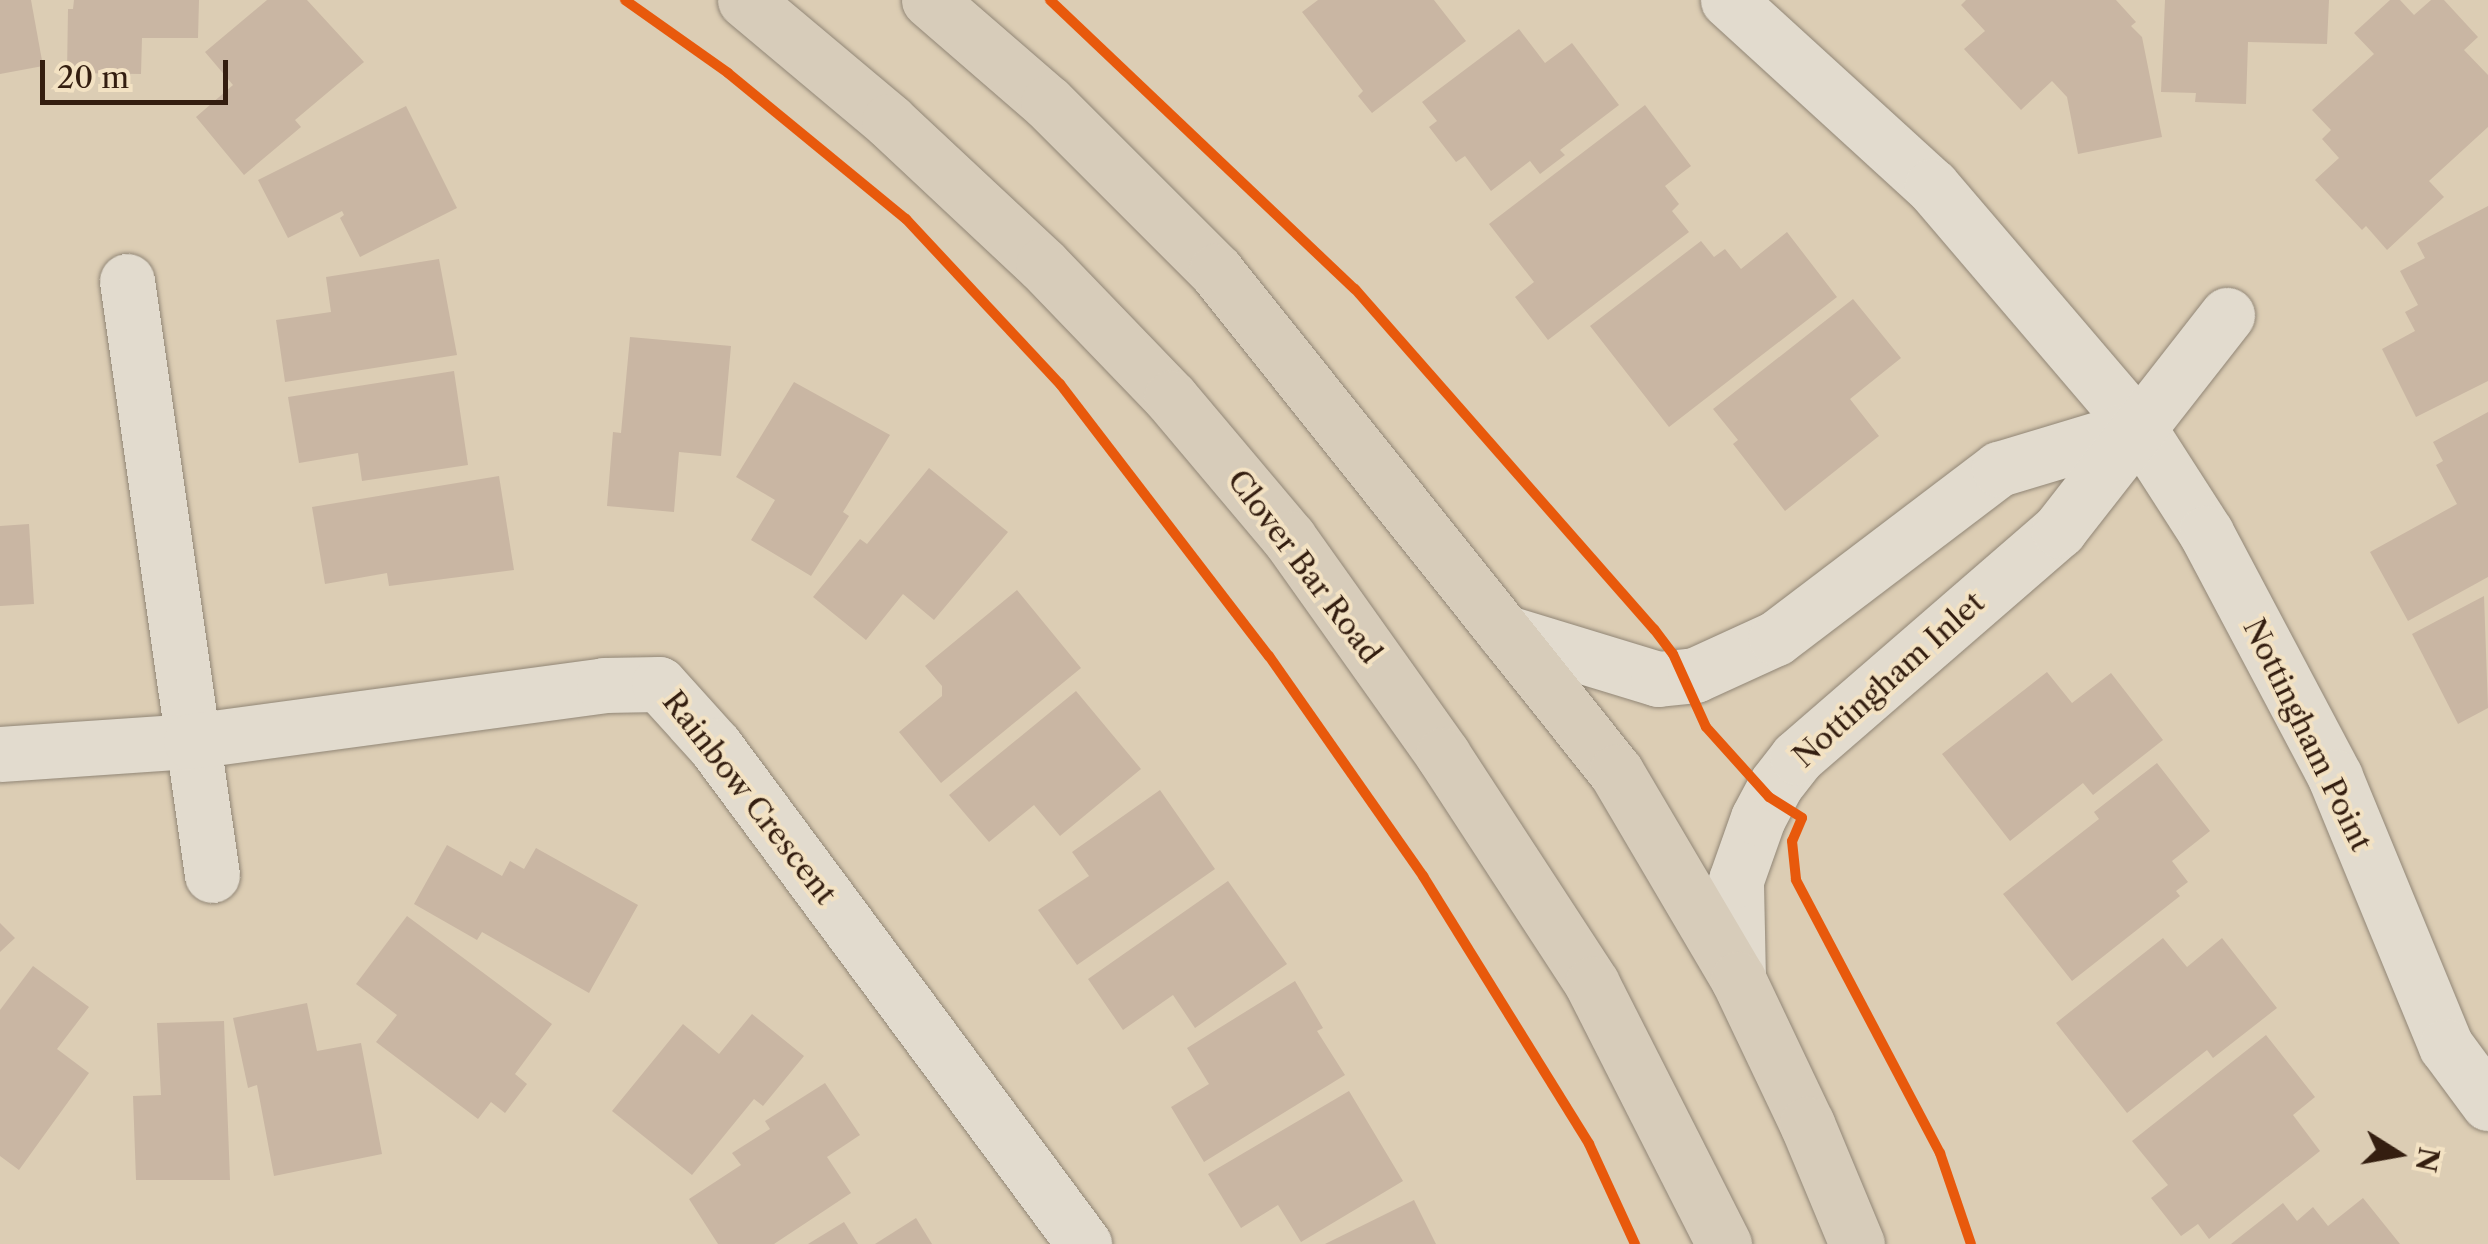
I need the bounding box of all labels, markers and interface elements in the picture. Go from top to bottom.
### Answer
scale bar [45,40,232,102]
text: 20 m [57,59,129,96]
street label: Clover Bar Road [1219,463,1389,671]
street label: Nottingham Inlet [1786,585,1992,775]
street label: Nottingham Point [2235,613,2379,857]
street label: Rainbow Crescent [654,684,844,912]
north arrow [2348,1104,2448,1204]
text: N [2408,1145,2446,1175]

